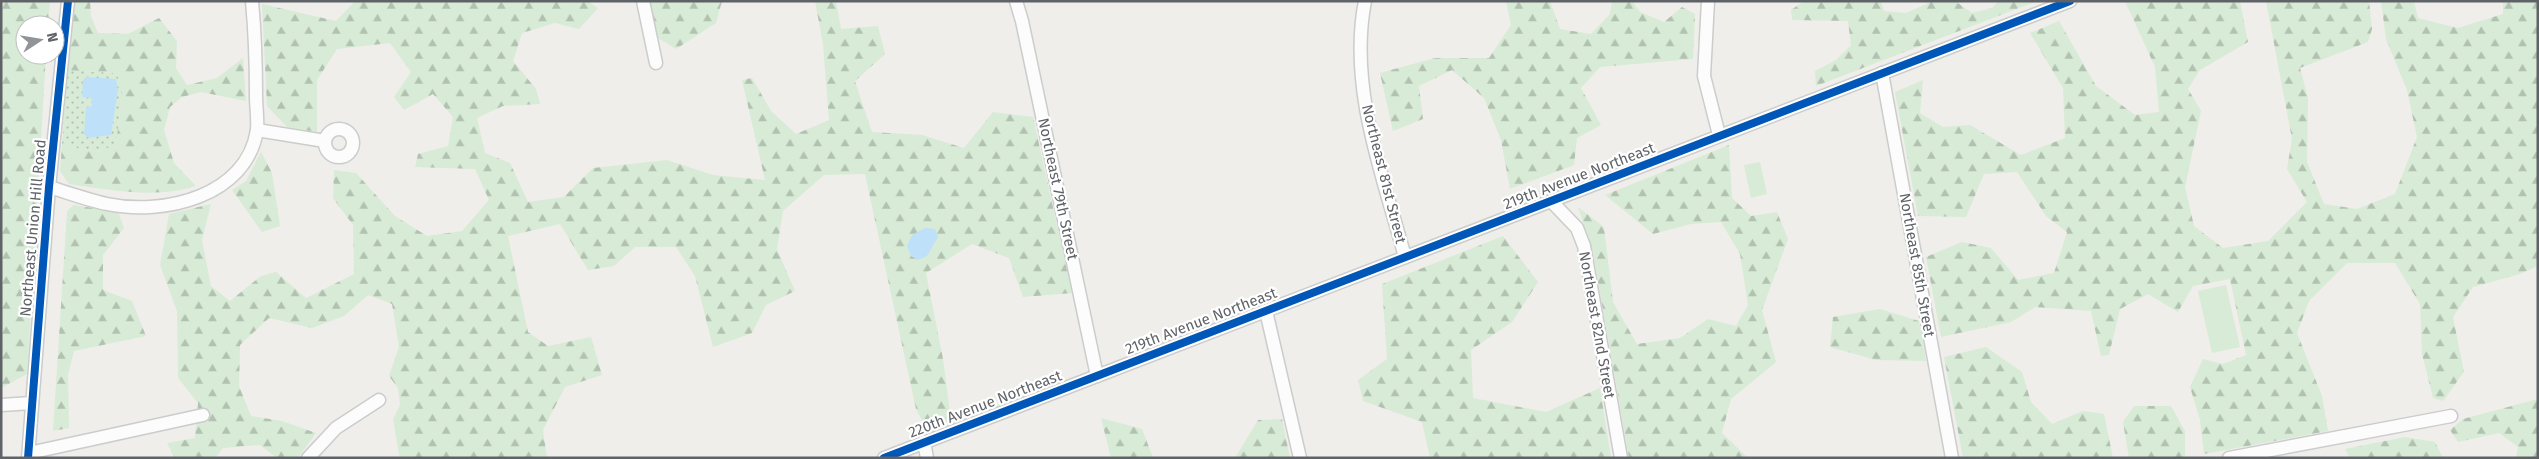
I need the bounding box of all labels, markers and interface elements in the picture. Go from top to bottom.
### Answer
north arrow [15,15,65,65]
text: N [43,31,62,44]
street label: Northeast 81st Street [1358,103,1410,246]
street label: Northeast 79th Street [1034,116,1082,262]
street label: Northeast Union Hill Road [16,139,50,317]
street label: 219th Avenue Northeast [1501,139,1658,213]
street label: Northeast 85th Street [1895,192,1939,339]
street label: Northeast 82nd Street [1575,250,1619,401]
street label: 219th Avenue Northeast [1123,284,1280,358]
street label: 220th Avenue Northeast [906,366,1065,442]

